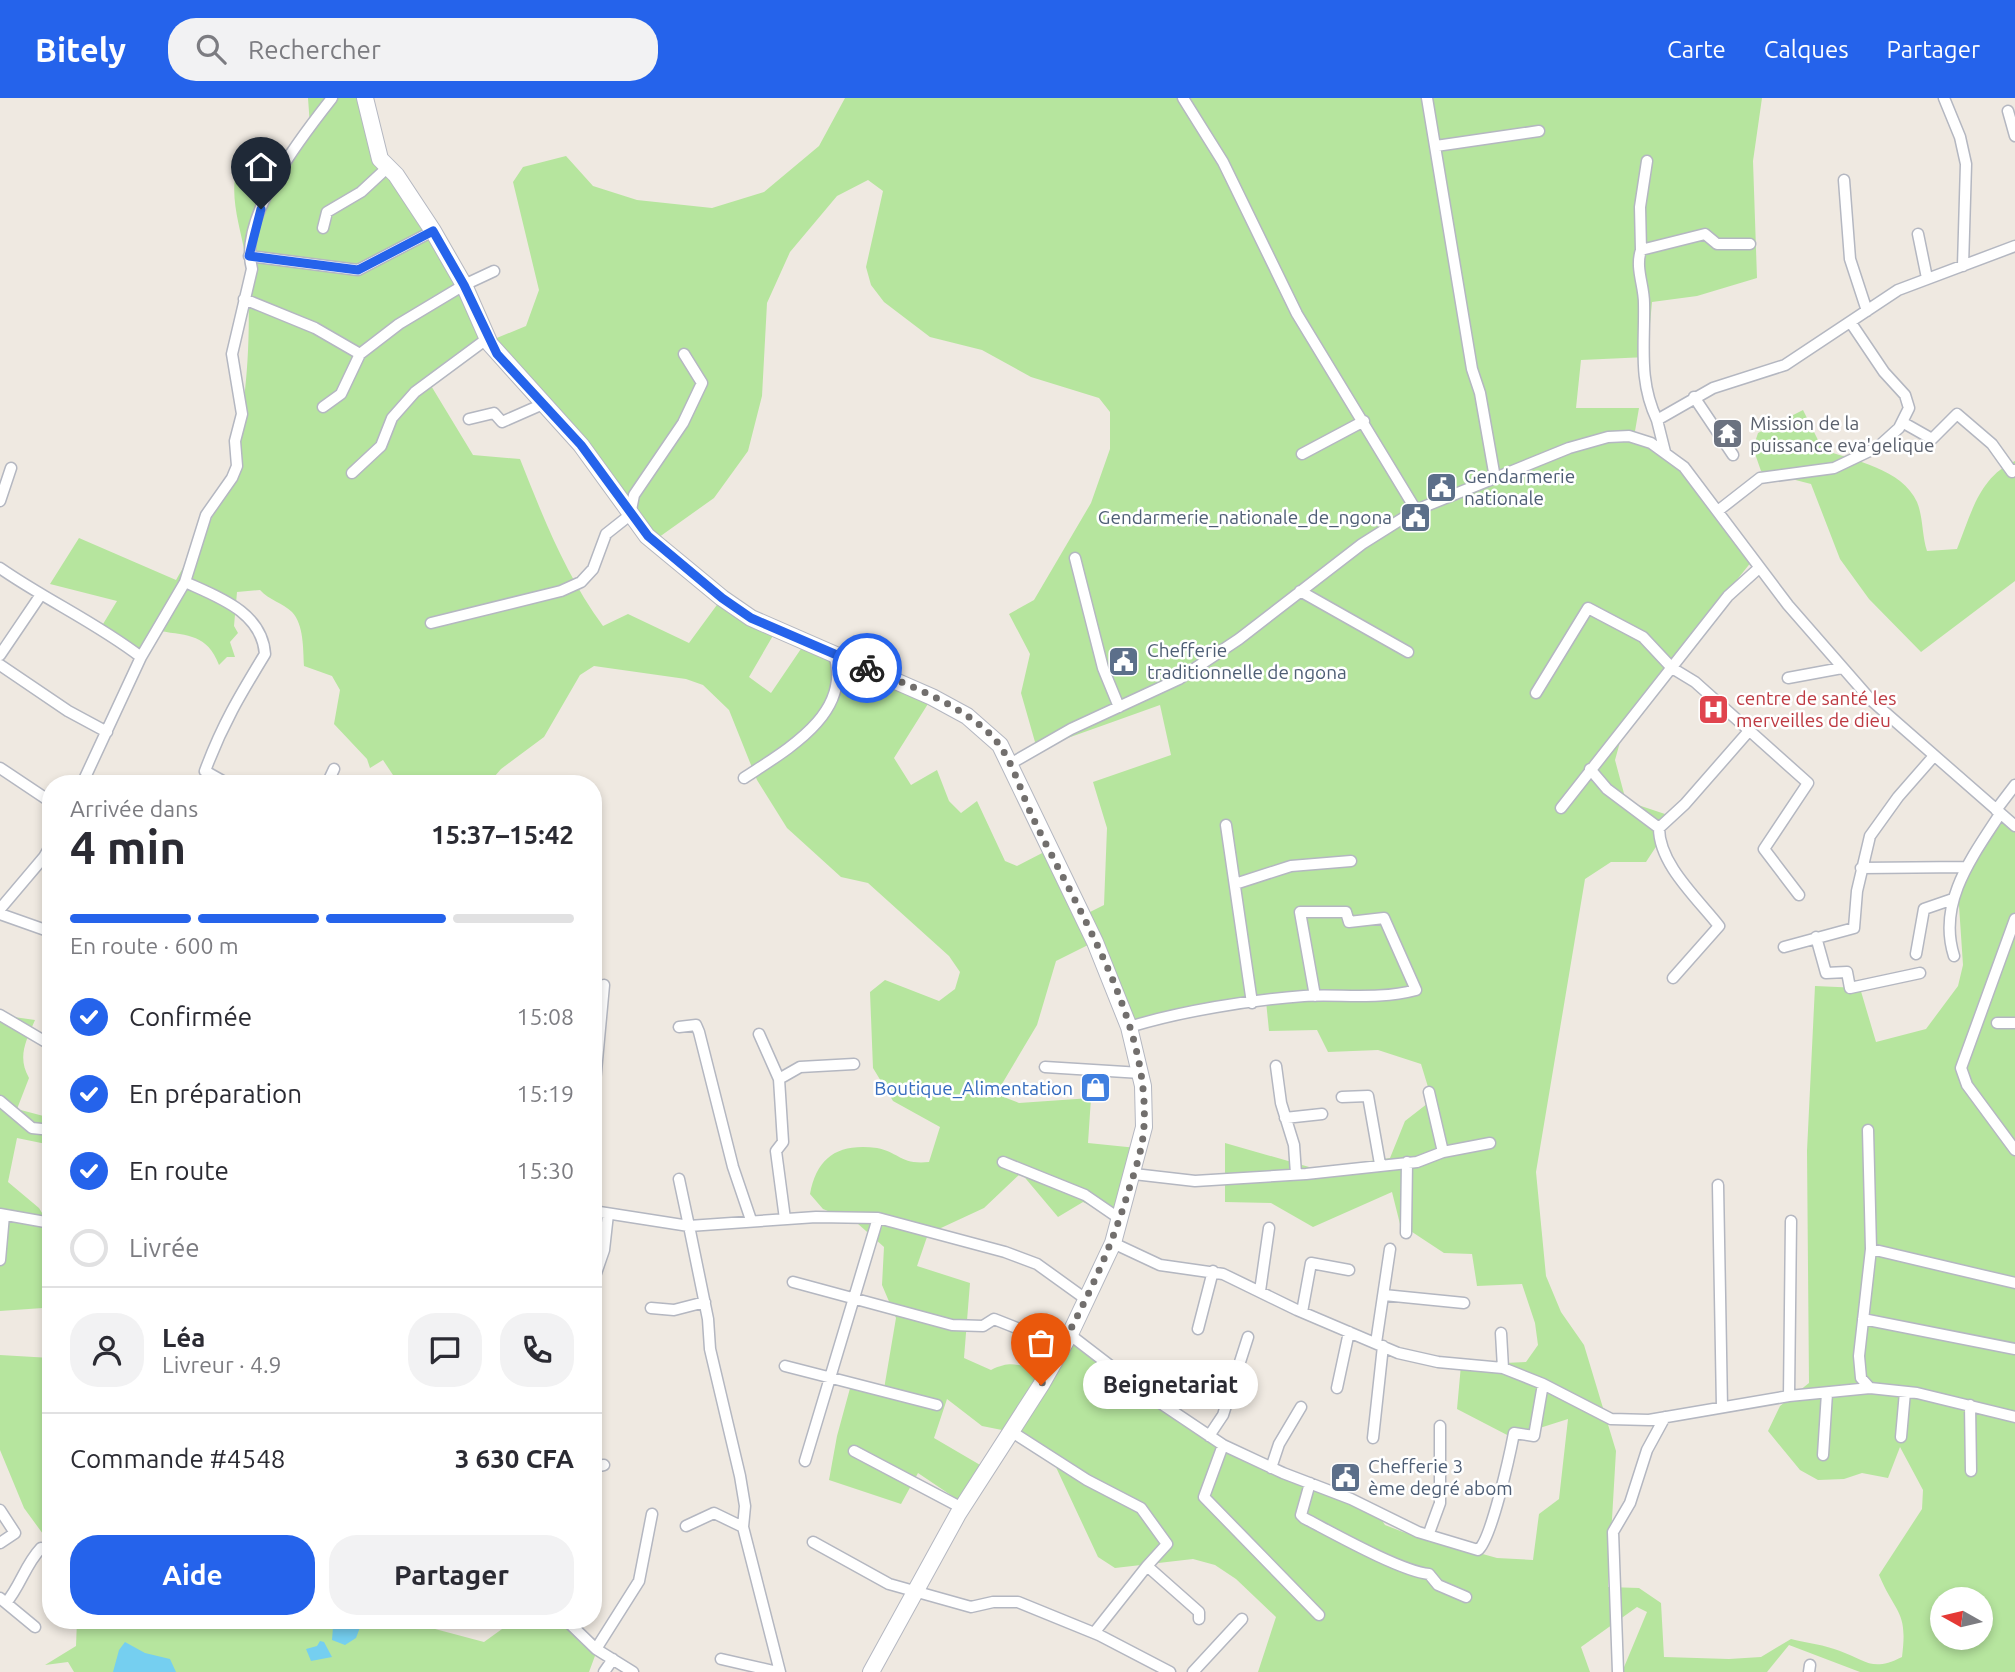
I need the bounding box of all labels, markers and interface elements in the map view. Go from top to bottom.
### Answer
search box [168,18,658,81]
icon: search [192,30,230,68]
text: Bitely [35,31,126,68]
text: Rechercher [248,35,381,64]
text: Carte [1667,36,1726,63]
text: Calques [1764,36,1849,63]
text: Partager [1887,36,1980,63]
pin [231,137,291,209]
icon: home [242,148,280,186]
place label: Mission de la puissance eva'gelique [1750,412,1935,456]
temple icon: Mission de la puissance eva'gelique [1710,417,1744,451]
place label: Gendarmerie nationale [1464,465,1575,509]
public building icon: Gendarmerie nationale [1424,470,1458,504]
public building icon: Gendarmerie_nationale_de_ngona [1398,500,1432,534]
place label: Gendarmerie_nationale_de_ngona [1098,506,1392,528]
courier [832,633,902,703]
place label: Chefferie traditionnelle de ngona [1147,639,1347,683]
public building icon: Chefferie traditionnelle de ngona [1107,644,1141,678]
icon: bike [848,649,886,687]
place label: centre de santé les merveilles de dieu [1736,687,1896,731]
hospital icon: centre de santé les merveilles de dieu [1696,692,1730,726]
text: Arrivée dans [70,796,198,821]
text: 15:37–15:42 [431,820,574,849]
text: 4 min [70,821,186,873]
text: En route · 600 m [70,933,239,958]
icon: check [70,998,108,1036]
text: Confirmée [129,1002,252,1031]
text: 15:08 [516,1004,574,1029]
shop icon: Boutique_Alimentation [1079,1071,1113,1105]
icon: check [70,1075,108,1113]
place label: Boutique_Alimentation [874,1077,1073,1099]
text: En préparation [129,1079,302,1108]
text: 15:19 [516,1081,574,1106]
icon: check [70,1152,108,1190]
text: En route [129,1156,229,1185]
text: 15:30 [516,1158,574,1183]
text: Livrée [129,1233,200,1262]
button: person [70,1313,144,1387]
button: chat [408,1313,482,1387]
button: phone [500,1313,574,1387]
pin [1011,1313,1071,1385]
text: Léa [162,1323,205,1352]
icon: bag [1022,1324,1060,1362]
text: Livreur · 4.9 [162,1352,282,1377]
callout: Beignetariat [1083,1360,1258,1410]
text: Beignetariat [1103,1372,1238,1397]
text: Commande #4548 [70,1444,286,1473]
text: 3 630 CFA [455,1444,574,1473]
place label: Chefferie 3 ème degré abom [1368,1455,1513,1499]
public building icon: Chefferie 3 ème degré abom [1328,1460,1362,1494]
button: Aide [70,1535,315,1615]
button: Partager [329,1535,574,1615]
north arrow [1930,1587,1993,1650]
map controls [1930,1587,1993,1650]

